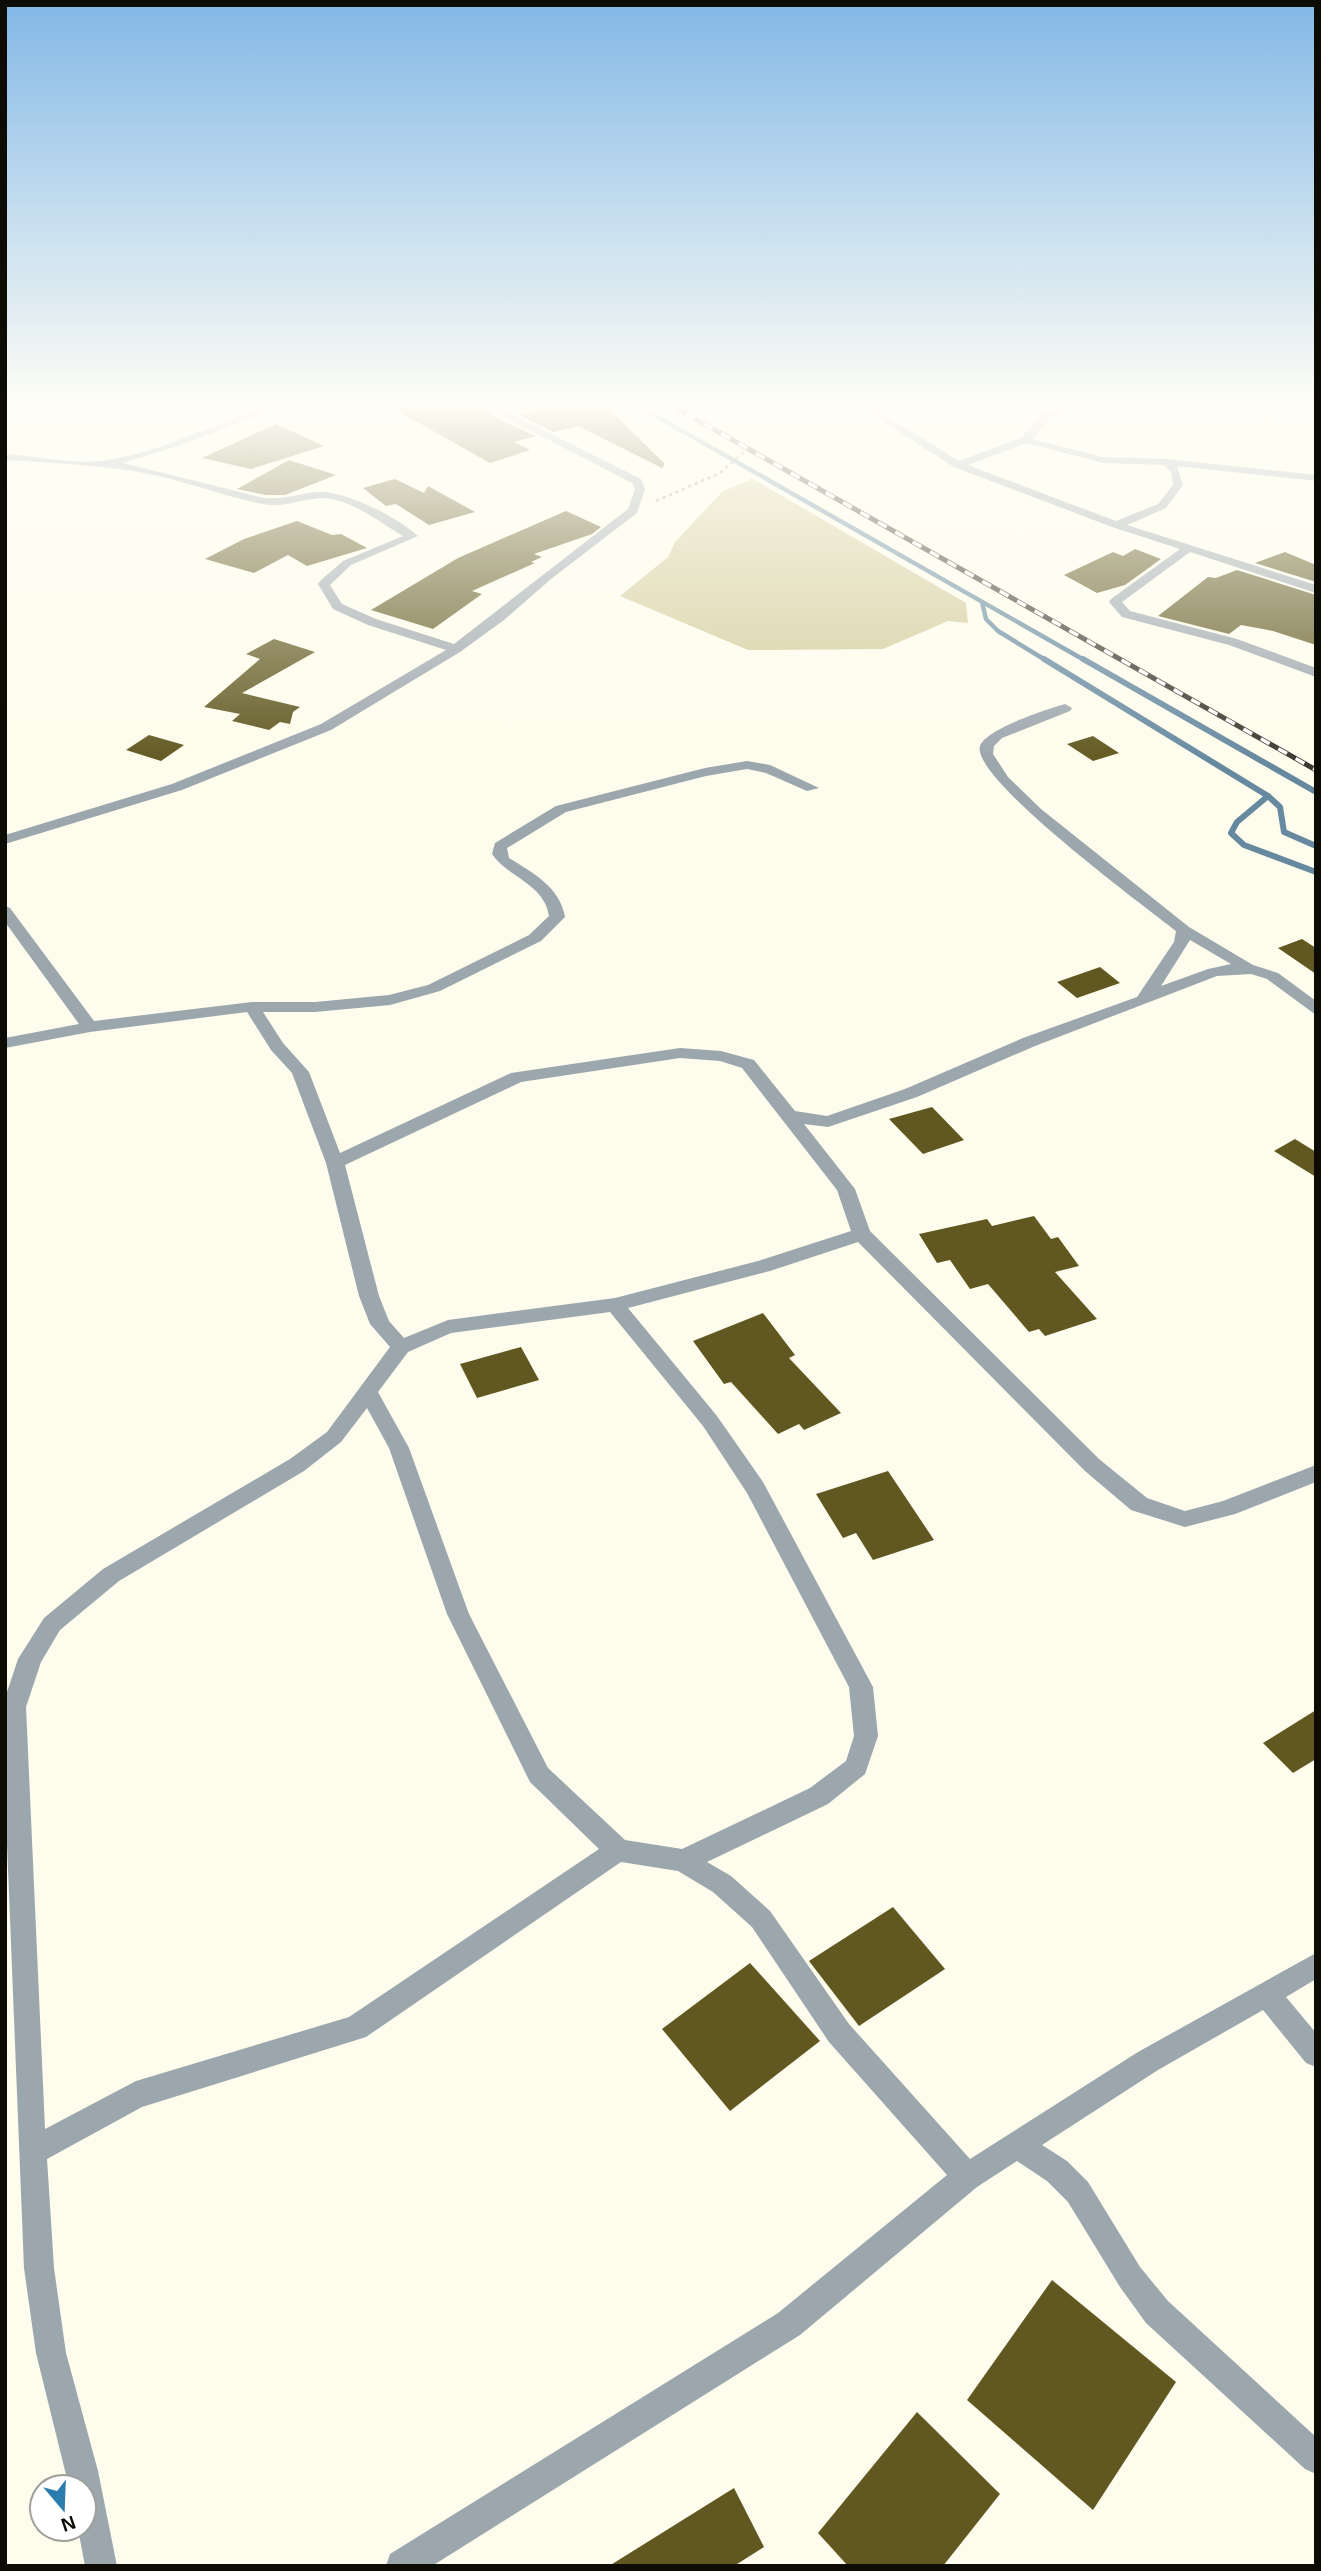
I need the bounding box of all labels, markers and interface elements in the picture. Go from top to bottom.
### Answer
north arrow [28,2473,98,2543]
text: N [58,2511,78,2536]

